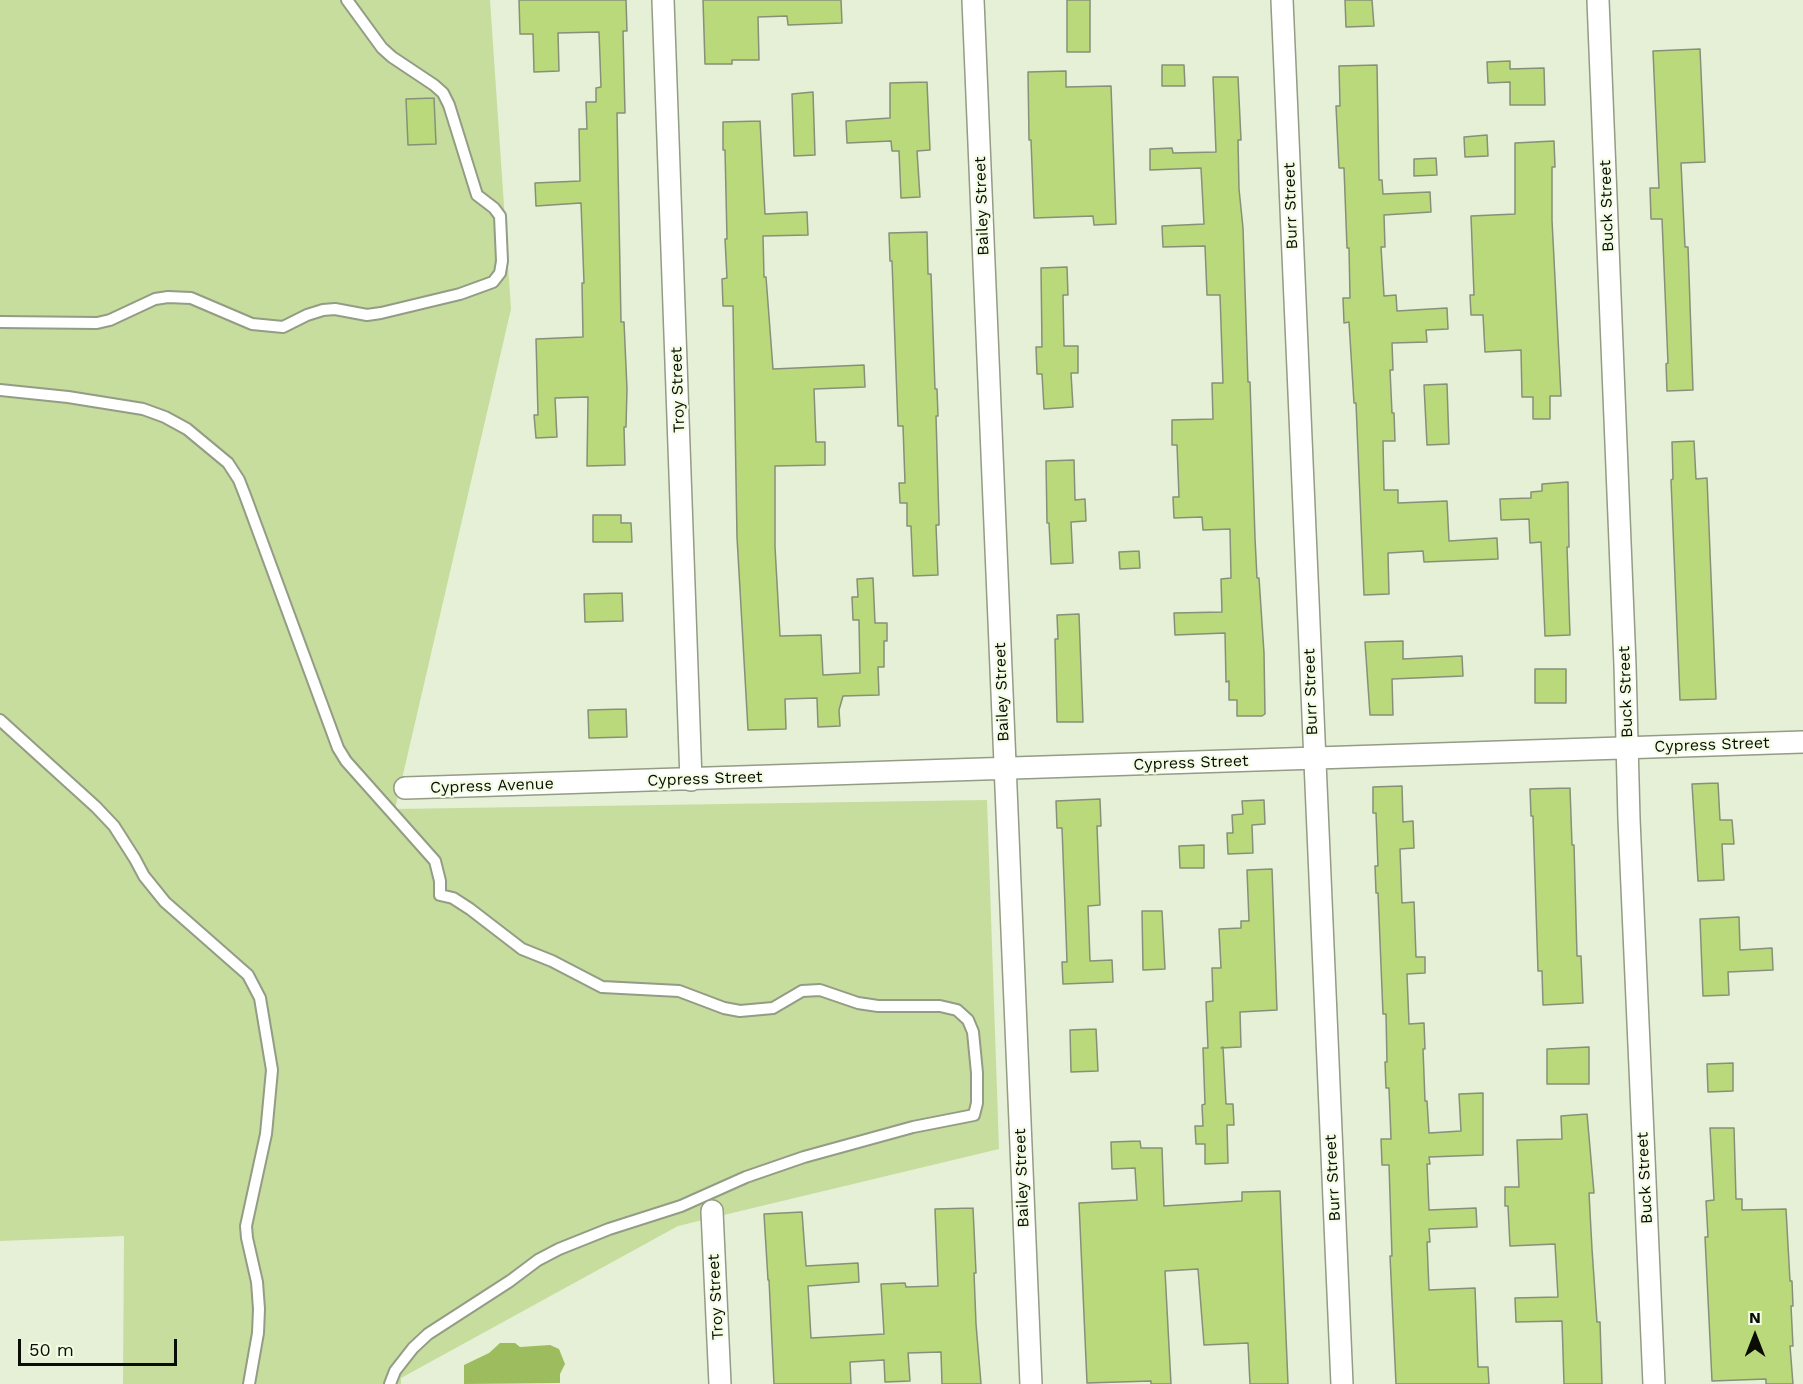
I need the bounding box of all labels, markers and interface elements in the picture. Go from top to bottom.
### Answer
street label: Bailey Street [971,156,993,256]
street label: Buck Street [1596,160,1618,252]
street label: Burr Street [1280,162,1302,250]
street label: Troy Street [667,347,689,433]
street label: Bailey Street [991,642,1013,742]
street label: Buck Street [1615,646,1637,738]
street label: Burr Street [1300,648,1322,736]
street label: Cypress Street [1654,733,1770,757]
street label: Cypress Street [1133,751,1249,775]
street label: Cypress Street [647,767,763,791]
street label: Cypress Avenue [430,774,554,798]
street label: Bailey Street [1011,1128,1033,1228]
street label: Buck Street [1633,1132,1657,1224]
street label: Burr Street [1321,1134,1345,1222]
street label: Troy Street [704,1254,728,1340]
north arrow [1725,1306,1785,1366]
text: N [1749,1308,1761,1327]
scale bar [21,1327,180,1365]
text: 50 m [29,1339,74,1360]

